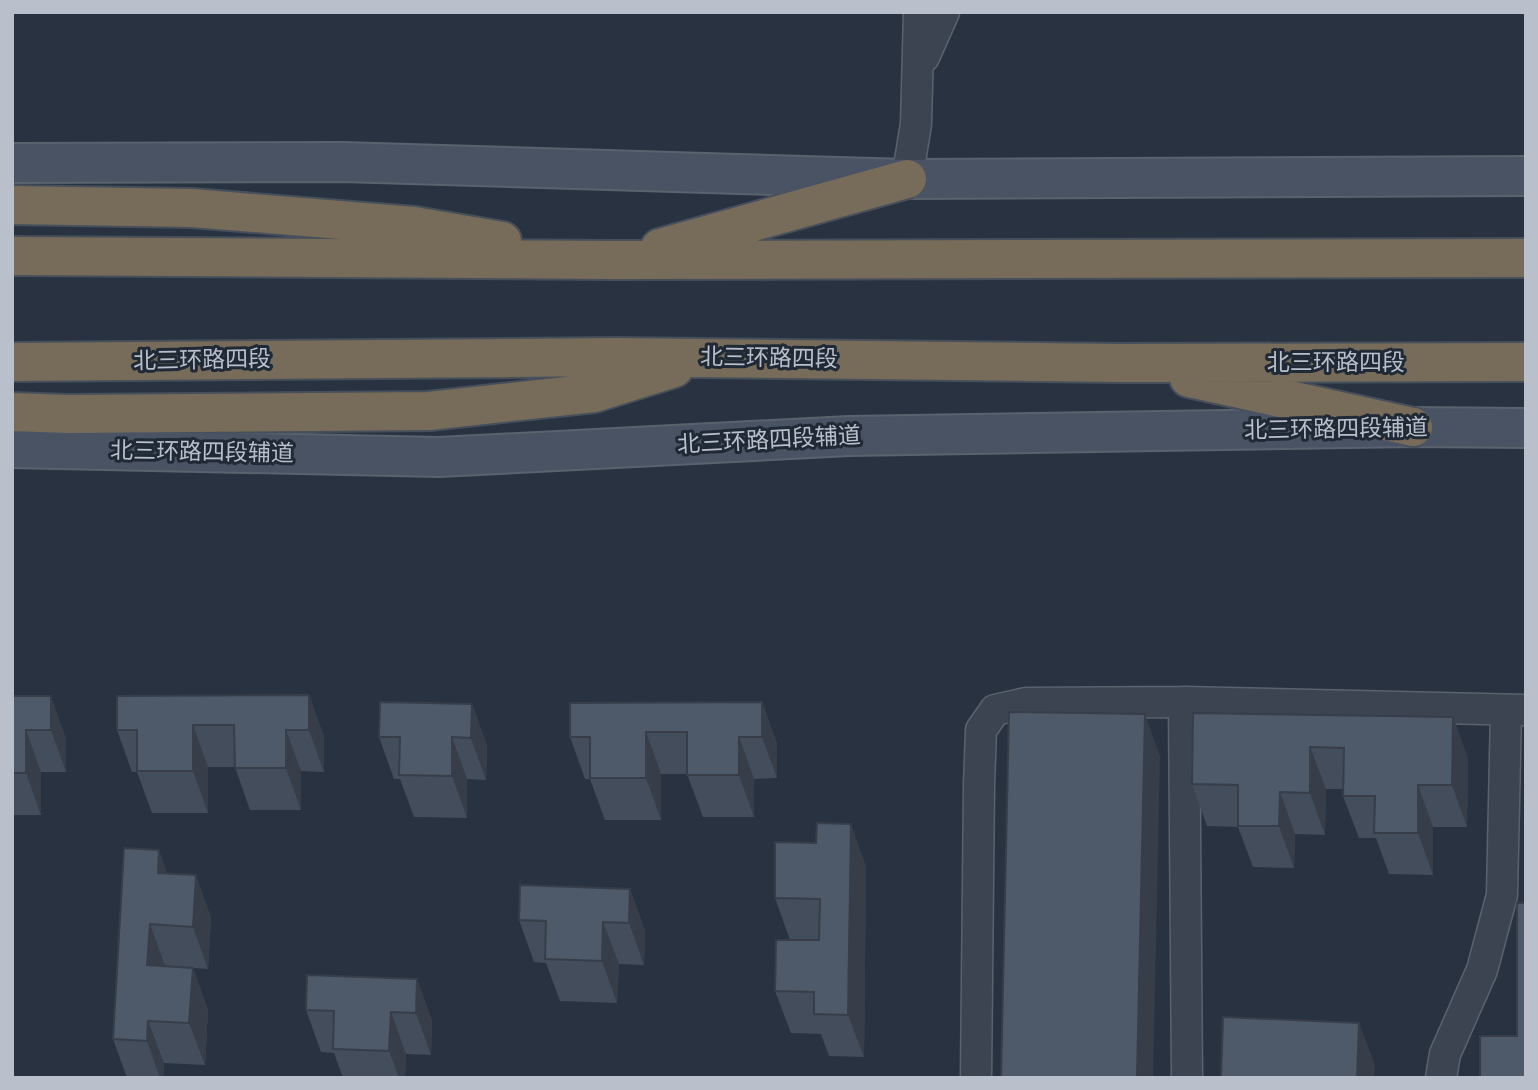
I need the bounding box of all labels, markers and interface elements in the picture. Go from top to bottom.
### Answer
street label: 北三环路四段 [700,343,838,373]
street label: 北三环路四段 [133,345,271,375]
street label: 北三环路四段 [1267,349,1405,376]
street label: 北三环路四段辅道 [1244,414,1428,444]
street label: 北三环路四段辅道 [676,422,862,458]
street label: 北三环路四段辅道 [110,437,294,467]

